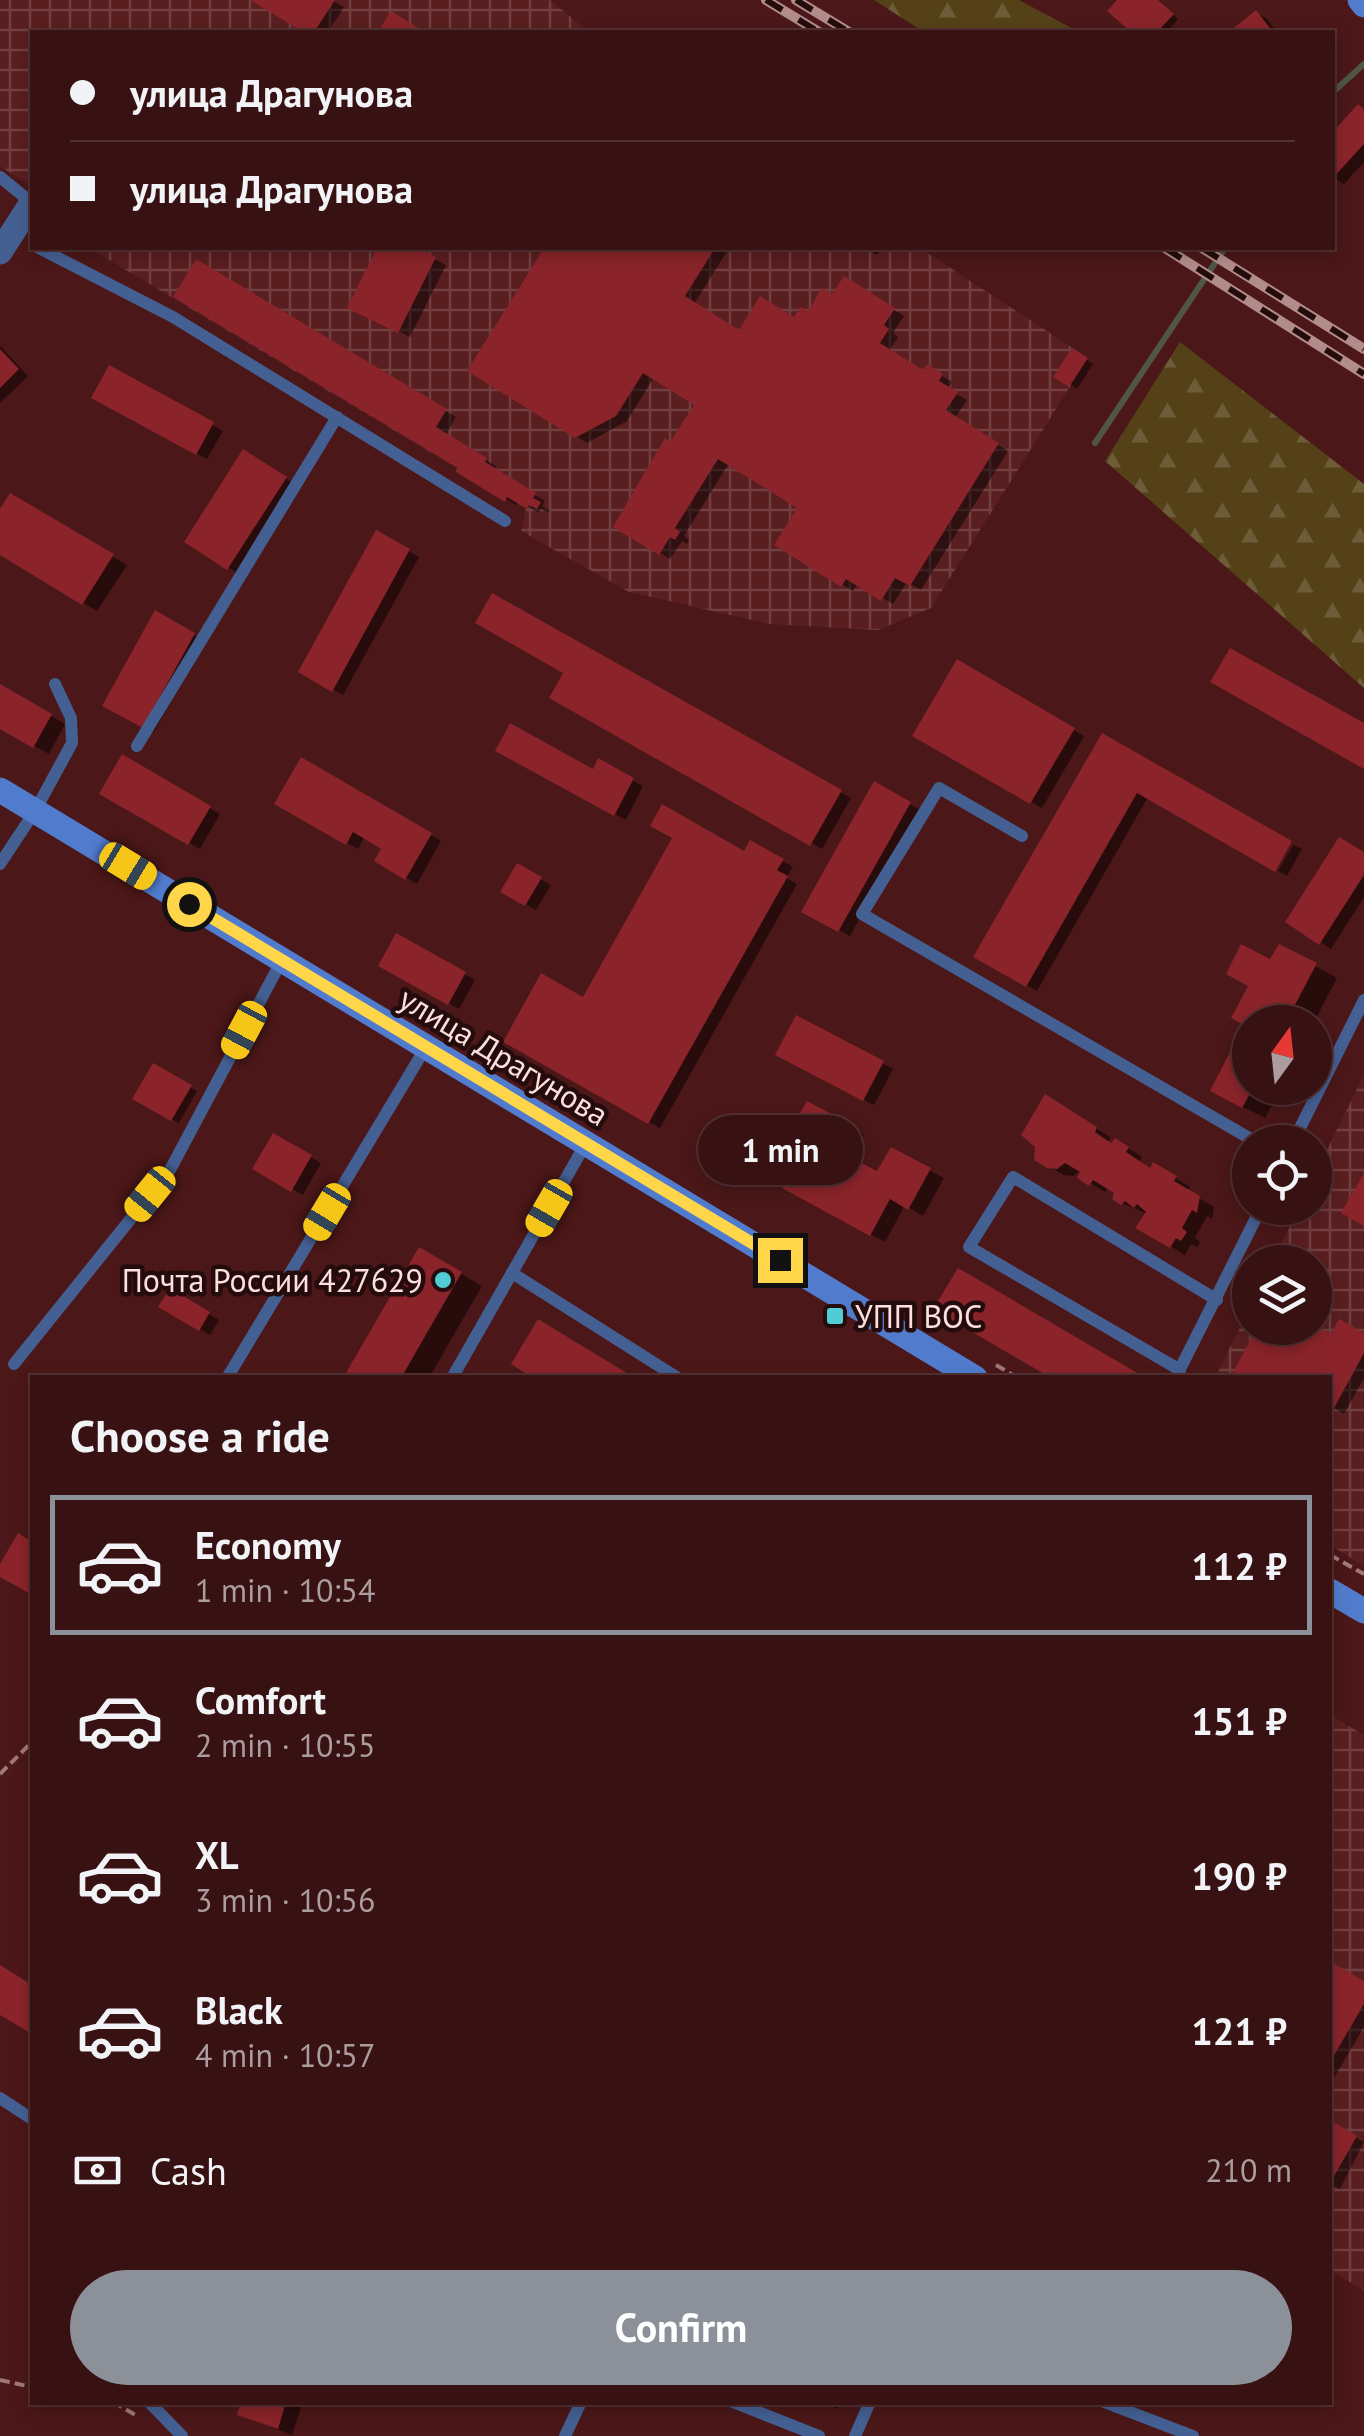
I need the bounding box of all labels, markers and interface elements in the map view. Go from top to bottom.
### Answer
text: улица Драгунова [130,68,413,117]
text: улица Драгунова [130,164,413,213]
car [95,838,161,894]
route start [167,882,212,927]
street label: улица Драгунова [392,977,616,1135]
car [217,996,271,1064]
north arrow [1232,1005,1332,1105]
map controls [1232,1005,1332,1345]
callout: 1 min [698,1115,862,1185]
button: locate [1232,1125,1332,1225]
text: 1 min [741,1129,820,1171]
car [119,1161,181,1227]
car [521,1175,577,1241]
car [299,1179,355,1245]
route end [758,1238,803,1283]
button: layers [1232,1245,1332,1345]
place label: Почта России 427629 [122,1259,423,1301]
marker: Почта России 427629 [432,1269,454,1291]
place label: УПП ВОС [855,1295,982,1337]
marker: УПП ВОС [824,1305,846,1327]
text: Choose a ride [70,1406,330,1464]
icon: car [75,1520,165,1610]
text: Economy [195,1520,341,1569]
text: 112 ₽ [1191,1541,1287,1590]
text: 1 min · 10:54 [195,1569,375,1611]
icon: car [75,1675,165,1765]
text: Comfort [195,1675,326,1724]
text: 151 ₽ [1191,1696,1287,1745]
text: 2 min · 10:55 [195,1724,375,1766]
icon: car [75,1830,165,1920]
text: XL [195,1830,239,1879]
text: 190 ₽ [1191,1851,1287,1900]
text: 3 min · 10:56 [195,1879,375,1921]
icon: car [75,1985,165,2075]
text: Black [195,1985,283,2034]
text: 121 ₽ [1191,2006,1287,2055]
text: 4 min · 10:57 [195,2034,375,2076]
icon: cash [70,2143,125,2198]
text: Cash [150,2146,227,2195]
text: 210 m [1205,2149,1292,2191]
button: Confirm [70,2270,1292,2385]

